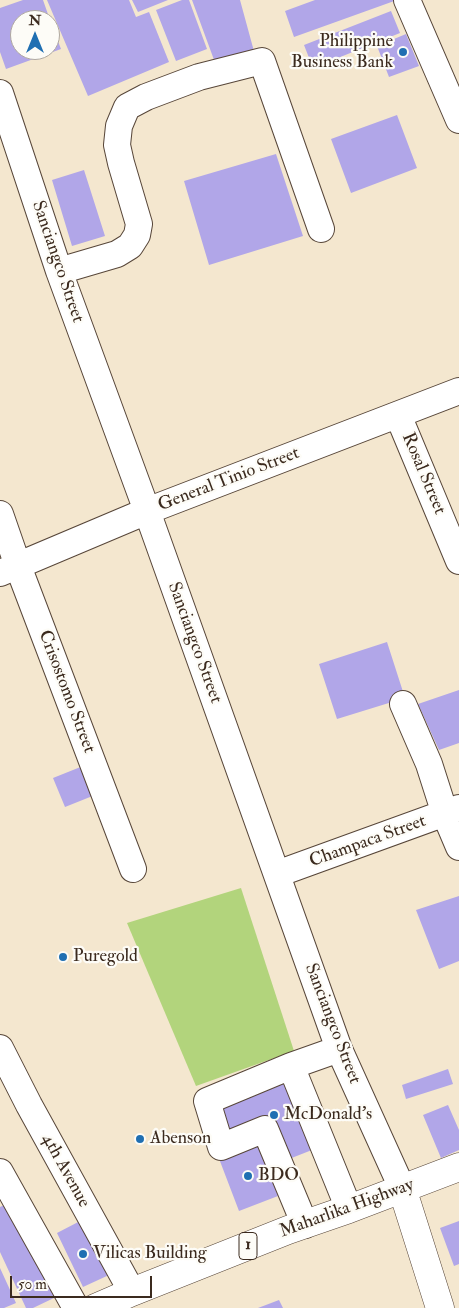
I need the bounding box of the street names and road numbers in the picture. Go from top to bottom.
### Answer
street label: Sanciangco Street [26,198,88,326]
street label: Rosal Street [396,430,450,518]
street label: General Tinio Street [155,443,303,517]
street label: Sanciangco Street [162,580,226,706]
street label: Crisostomo Street [33,628,99,756]
street label: Champaca Street [307,811,429,873]
street label: Sanciangco Street [299,961,365,1087]
street label: 4th Avenue [36,1130,94,1212]
street label: Maharlika Highway [277,1175,417,1243]
road number: 1 [239,1232,257,1260]

